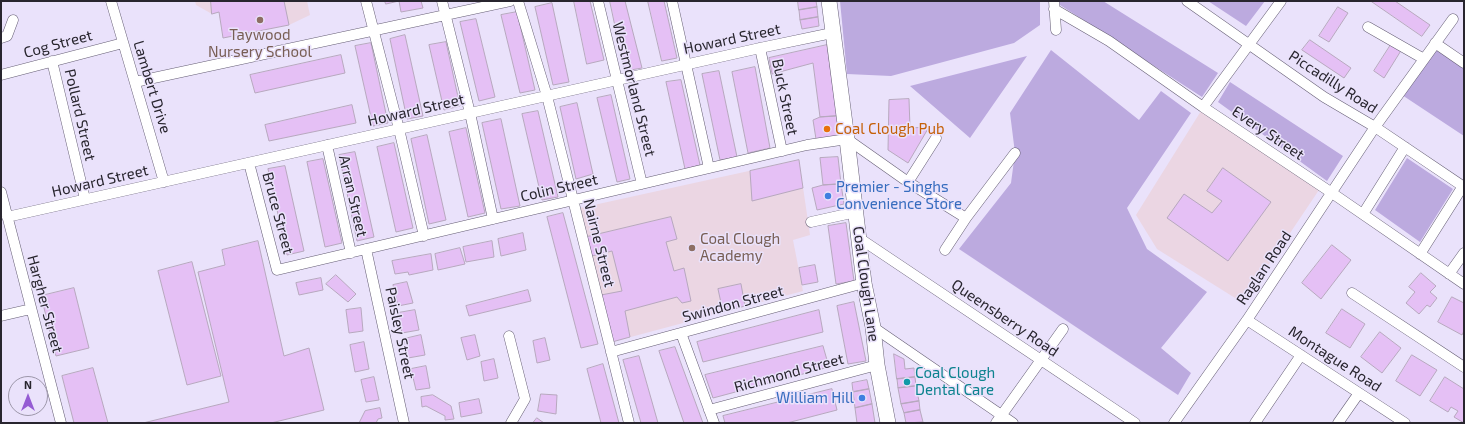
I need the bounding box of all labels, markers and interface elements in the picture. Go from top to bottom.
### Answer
marker: Taywood Nursery School [255,15,265,25]
street label: Westmorland Street [609,20,659,158]
street label: Howard Street [682,20,782,58]
street label: Cog Street [22,26,94,62]
place label: Taywood Nursery School [208,26,312,61]
street label: Lambert Drive [129,38,175,136]
street label: Piccadilly Road [1285,47,1381,117]
street label: Buck Street [768,57,802,137]
street label: Pollard Street [61,67,99,163]
street label: Howard Street [366,90,466,130]
street label: Every Street [1228,102,1308,164]
place label: Coal Clough Pub [835,120,945,138]
marker: Coal Clough Pub [822,124,832,134]
street label: Arran Street [335,153,371,239]
street label: Howard Street [50,161,150,201]
street label: Bruce Street [258,170,298,256]
street label: Colin Street [518,170,600,206]
place label: Premier - Singhs Convenience Store [836,178,962,213]
marker: Premier - Singhs Convenience Store [823,191,833,201]
street label: Nairne Street [579,197,619,289]
street label: Coal Clough Lane [849,225,883,343]
street label: Raglan Road [1233,228,1295,308]
place label: Coal Clough Academy [700,230,780,265]
marker: Coal Clough Academy [687,243,697,253]
street label: Hargher Street [23,253,67,355]
street label: Queensberry Road [948,275,1062,361]
street label: Swindon Street [680,282,786,326]
street label: Paisley Street [381,285,419,381]
street label: Montague Road [1285,322,1385,396]
street label: Richmond Street [732,350,846,396]
place label: Coal Clough Dental Care [915,364,995,399]
north arrow [8,376,48,416]
marker: Coal Clough Dental Care [902,377,912,387]
text: N [24,378,32,391]
place label: William Hill [776,389,854,407]
marker: William Hill [857,393,867,403]

